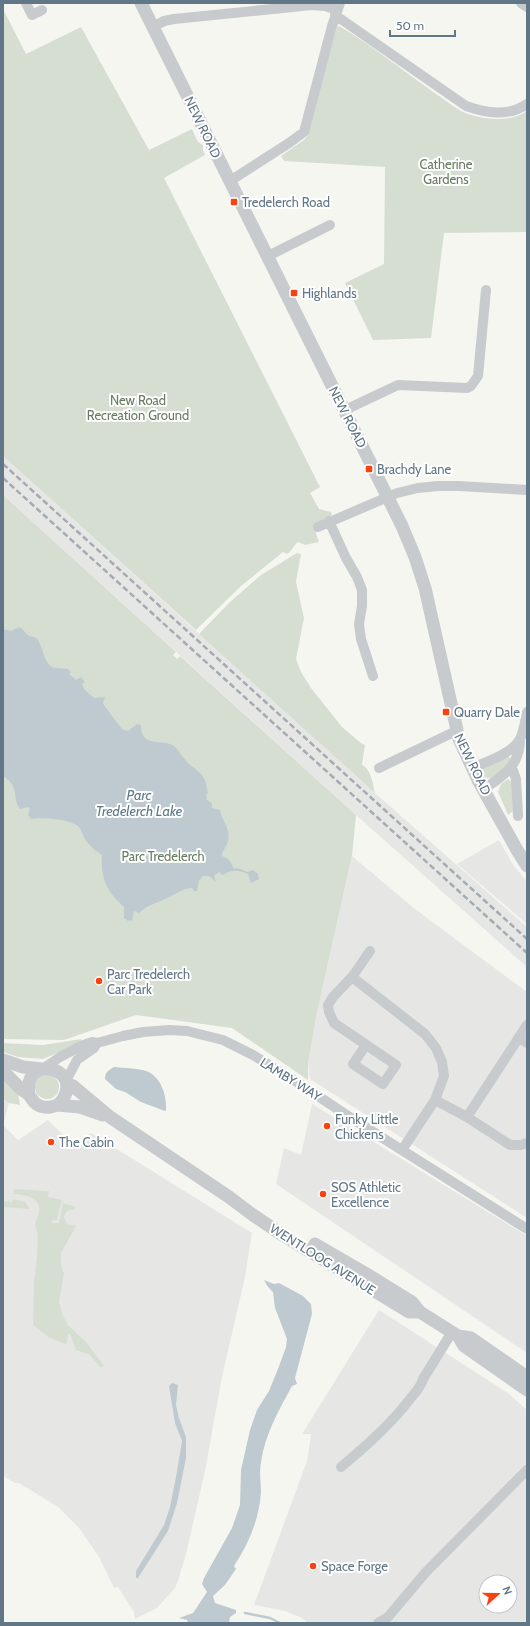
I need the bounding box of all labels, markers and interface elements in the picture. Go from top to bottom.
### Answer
scale bar [390,12,455,38]
text: 50 m [396,18,424,33]
street label: NEW ROAD [181,93,225,161]
park label: Catherine Gardens [420,156,473,187]
place label: Tredelerch Road [242,194,330,210]
marker: Tredelerch Road [229,197,239,207]
place label: Highlands [302,285,357,301]
marker: Highlands [289,288,299,298]
street label: NEW ROAD [326,384,370,450]
park label: New Road Recreation Ground [87,392,189,423]
place label: Brachdy Lane [377,461,452,477]
marker: Brachdy Lane [364,464,374,474]
place label: Quarry Dale [454,704,520,720]
marker: Quarry Dale [441,707,451,717]
street label: NEW ROAD [451,730,495,798]
water label: Parc Tredelerch Lake [96,786,183,820]
park label: Parc Tredelerch [121,848,205,864]
place label: Parc Tredelerch Car Park [107,966,190,997]
marker: Parc Tredelerch Car Park [94,976,104,986]
street label: LAMBY WAY [257,1054,325,1104]
place label: Funky Little Chickens [335,1111,399,1142]
marker: Funky Little Chickens [322,1121,332,1131]
place label: The Cabin [59,1134,114,1150]
marker: The Cabin [46,1137,56,1147]
place label: SOS Athletic Excellence [331,1179,401,1210]
marker: SOS Athletic Excellence [318,1189,328,1199]
street label: WENTLOOG AVENUE [267,1220,379,1298]
place label: Space Forge [321,1558,388,1574]
marker: Space Forge [308,1561,318,1571]
north arrow [478,1574,518,1614]
text: N [499,1584,515,1597]

